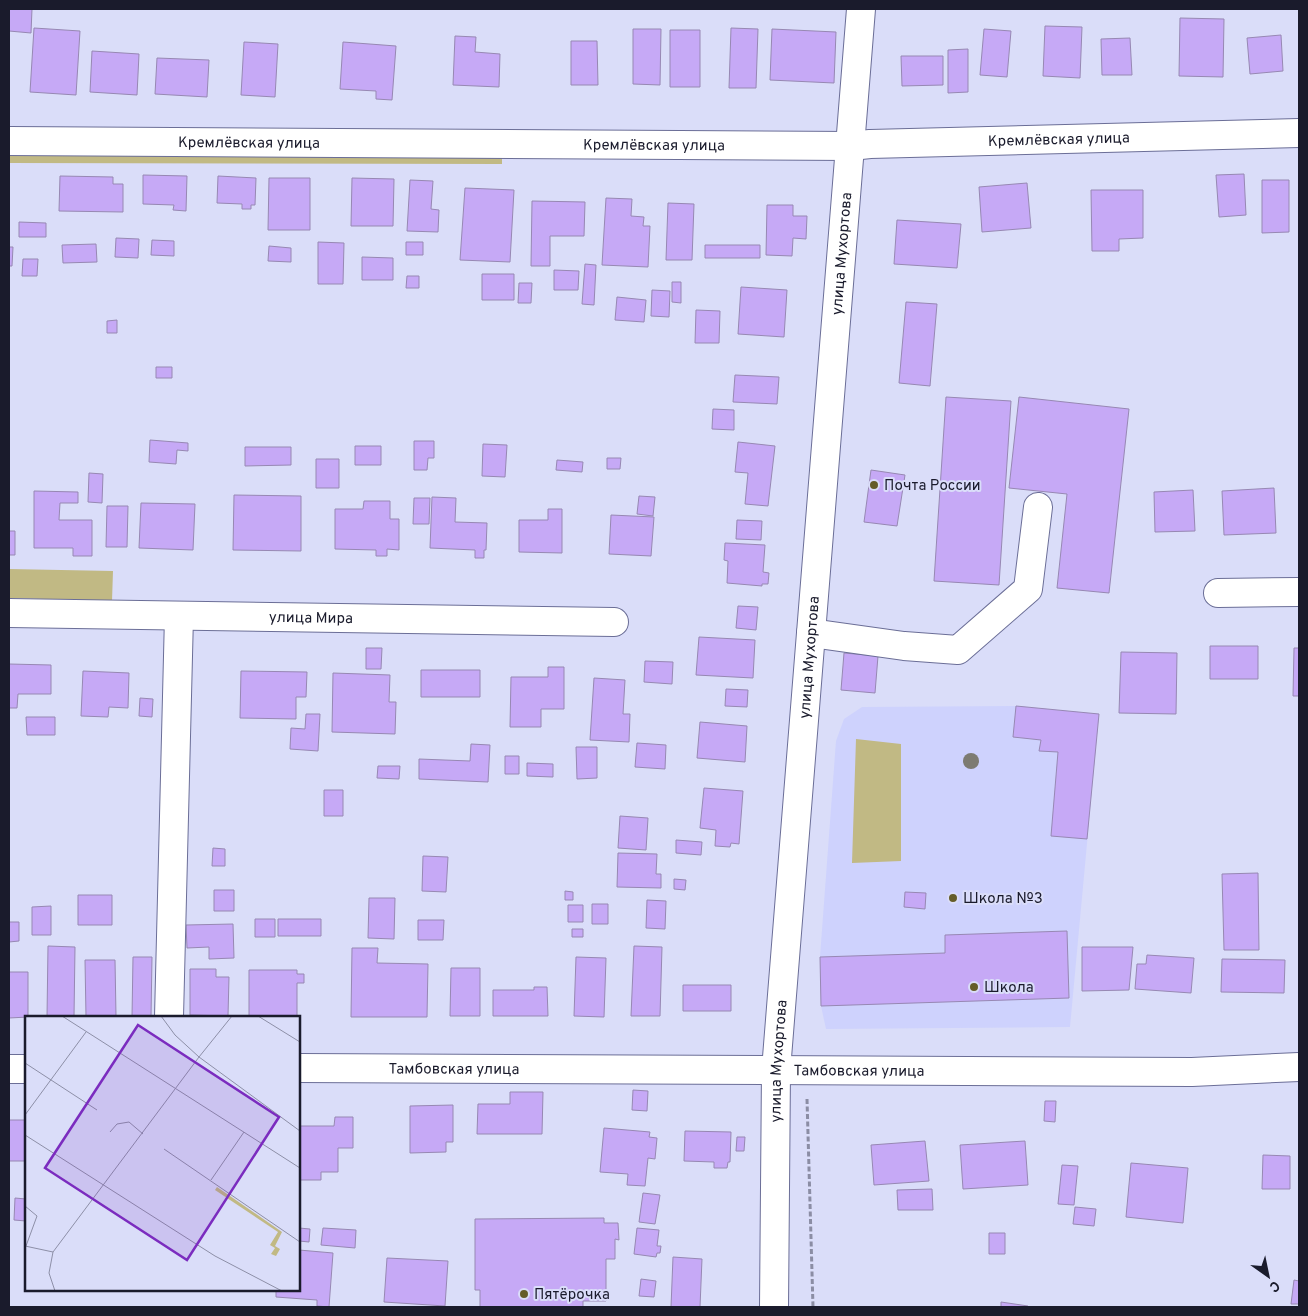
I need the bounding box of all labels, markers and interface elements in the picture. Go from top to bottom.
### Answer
street label: Кремлёвская улица [988,129,1130,152]
street label: Кремлёвская улица [178,134,320,154]
street label: Кремлёвская улица [583,136,725,156]
street label: улица Мухортова [829,192,857,316]
place label: Почта России [884,477,981,496]
marker: Почта России [868,479,880,491]
street label: улица Мухортова [796,595,825,720]
street label: улица Мира [269,609,353,629]
place label: Школа №3 [963,890,1043,909]
marker: Школа №3 [947,892,959,904]
place label: Школа [984,979,1034,998]
marker: Школа [968,981,980,993]
street label: улица Мухортова [768,999,793,1123]
inset map [25,1016,300,1291]
street label: Тамбовская улица [389,1060,519,1080]
street label: Тамбовская улица [794,1062,924,1082]
north arrow [1243,1251,1293,1301]
text: С [1266,1276,1283,1295]
place label: Пятёрочка [534,1286,610,1305]
marker: Пятёрочка [518,1288,530,1300]

